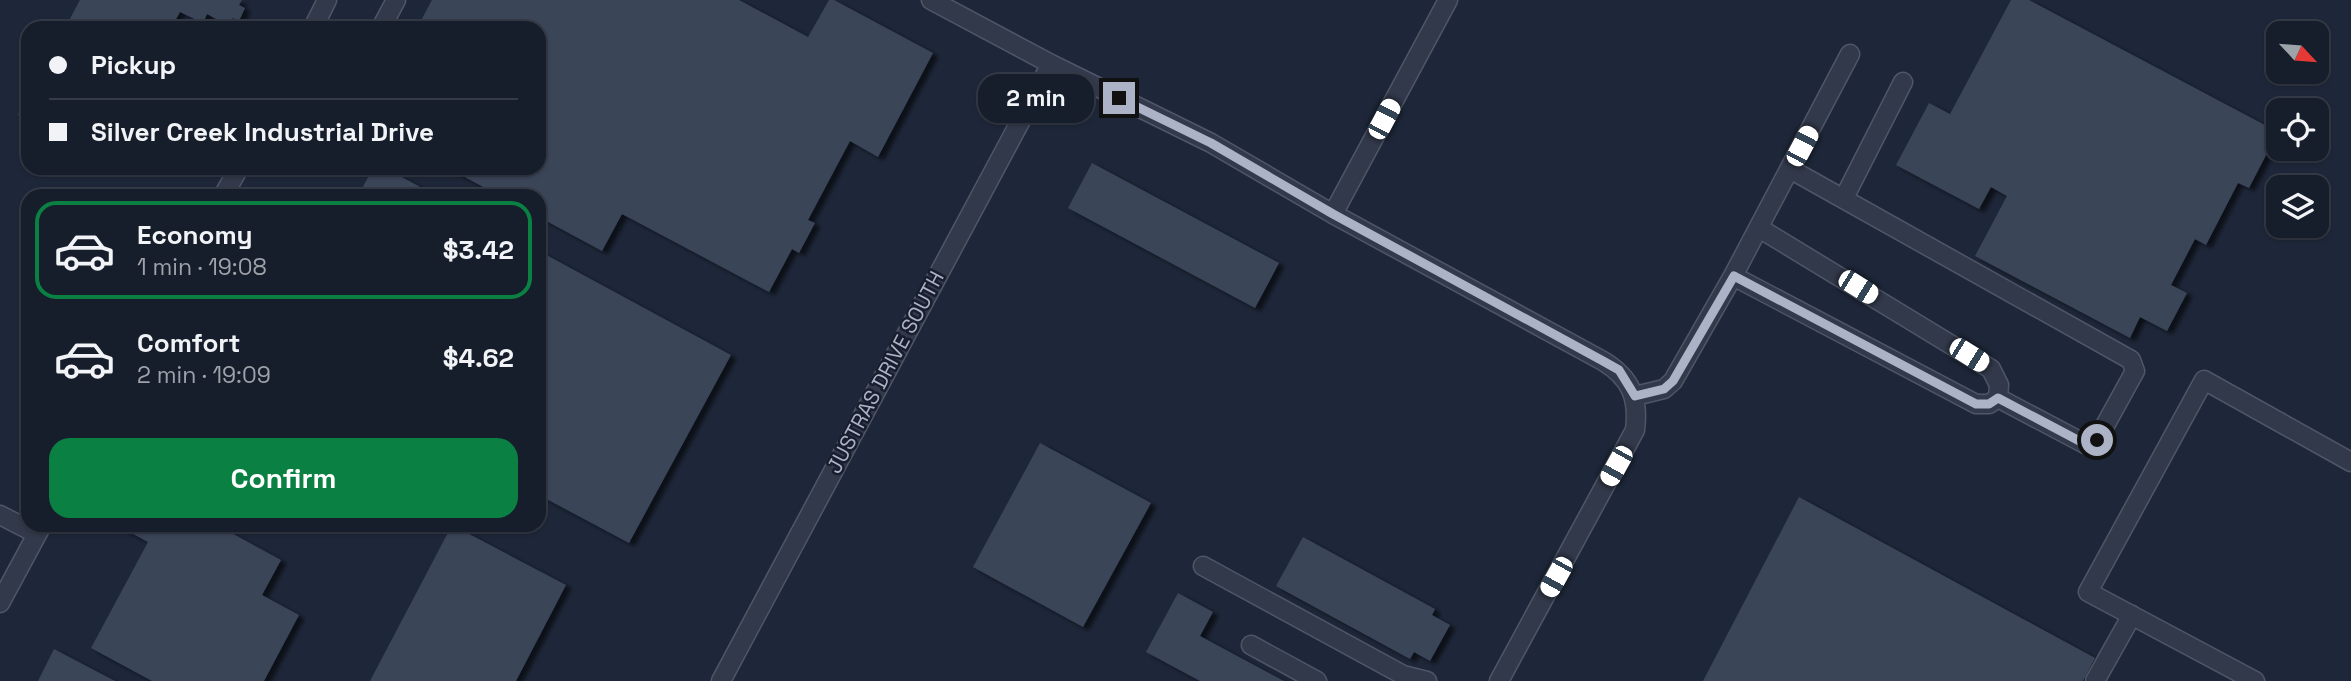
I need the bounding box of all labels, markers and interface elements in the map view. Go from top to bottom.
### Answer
north arrow [2266,21,2329,84]
map controls [2266,21,2329,238]
text: Pickup [91,48,176,82]
callout: 2 min [979,74,1094,122]
route end [1103,82,1135,114]
text: 2 min [1006,83,1066,113]
car [1365,96,1404,142]
button: locate [2266,98,2329,161]
text: Silver Creek Industrial Drive [91,115,434,149]
car [1783,123,1822,169]
button: layers [2266,175,2329,238]
text: Economy [137,218,253,252]
icon: car [53,219,116,282]
text: $3.42 [443,233,514,267]
text: 1 min · 19:08 [137,252,267,282]
street label: JUSTRAS DRIVE SOUTH [820,266,950,478]
car [1835,267,1882,307]
text: Comfort [137,326,240,360]
icon: car [53,327,116,390]
car [1946,335,1993,375]
text: $4.62 [443,341,514,375]
text: 2 min · 19:09 [137,360,271,390]
route start [2081,424,2113,456]
button: Confirm [49,438,518,518]
car [1597,443,1636,489]
car [1537,554,1576,600]

